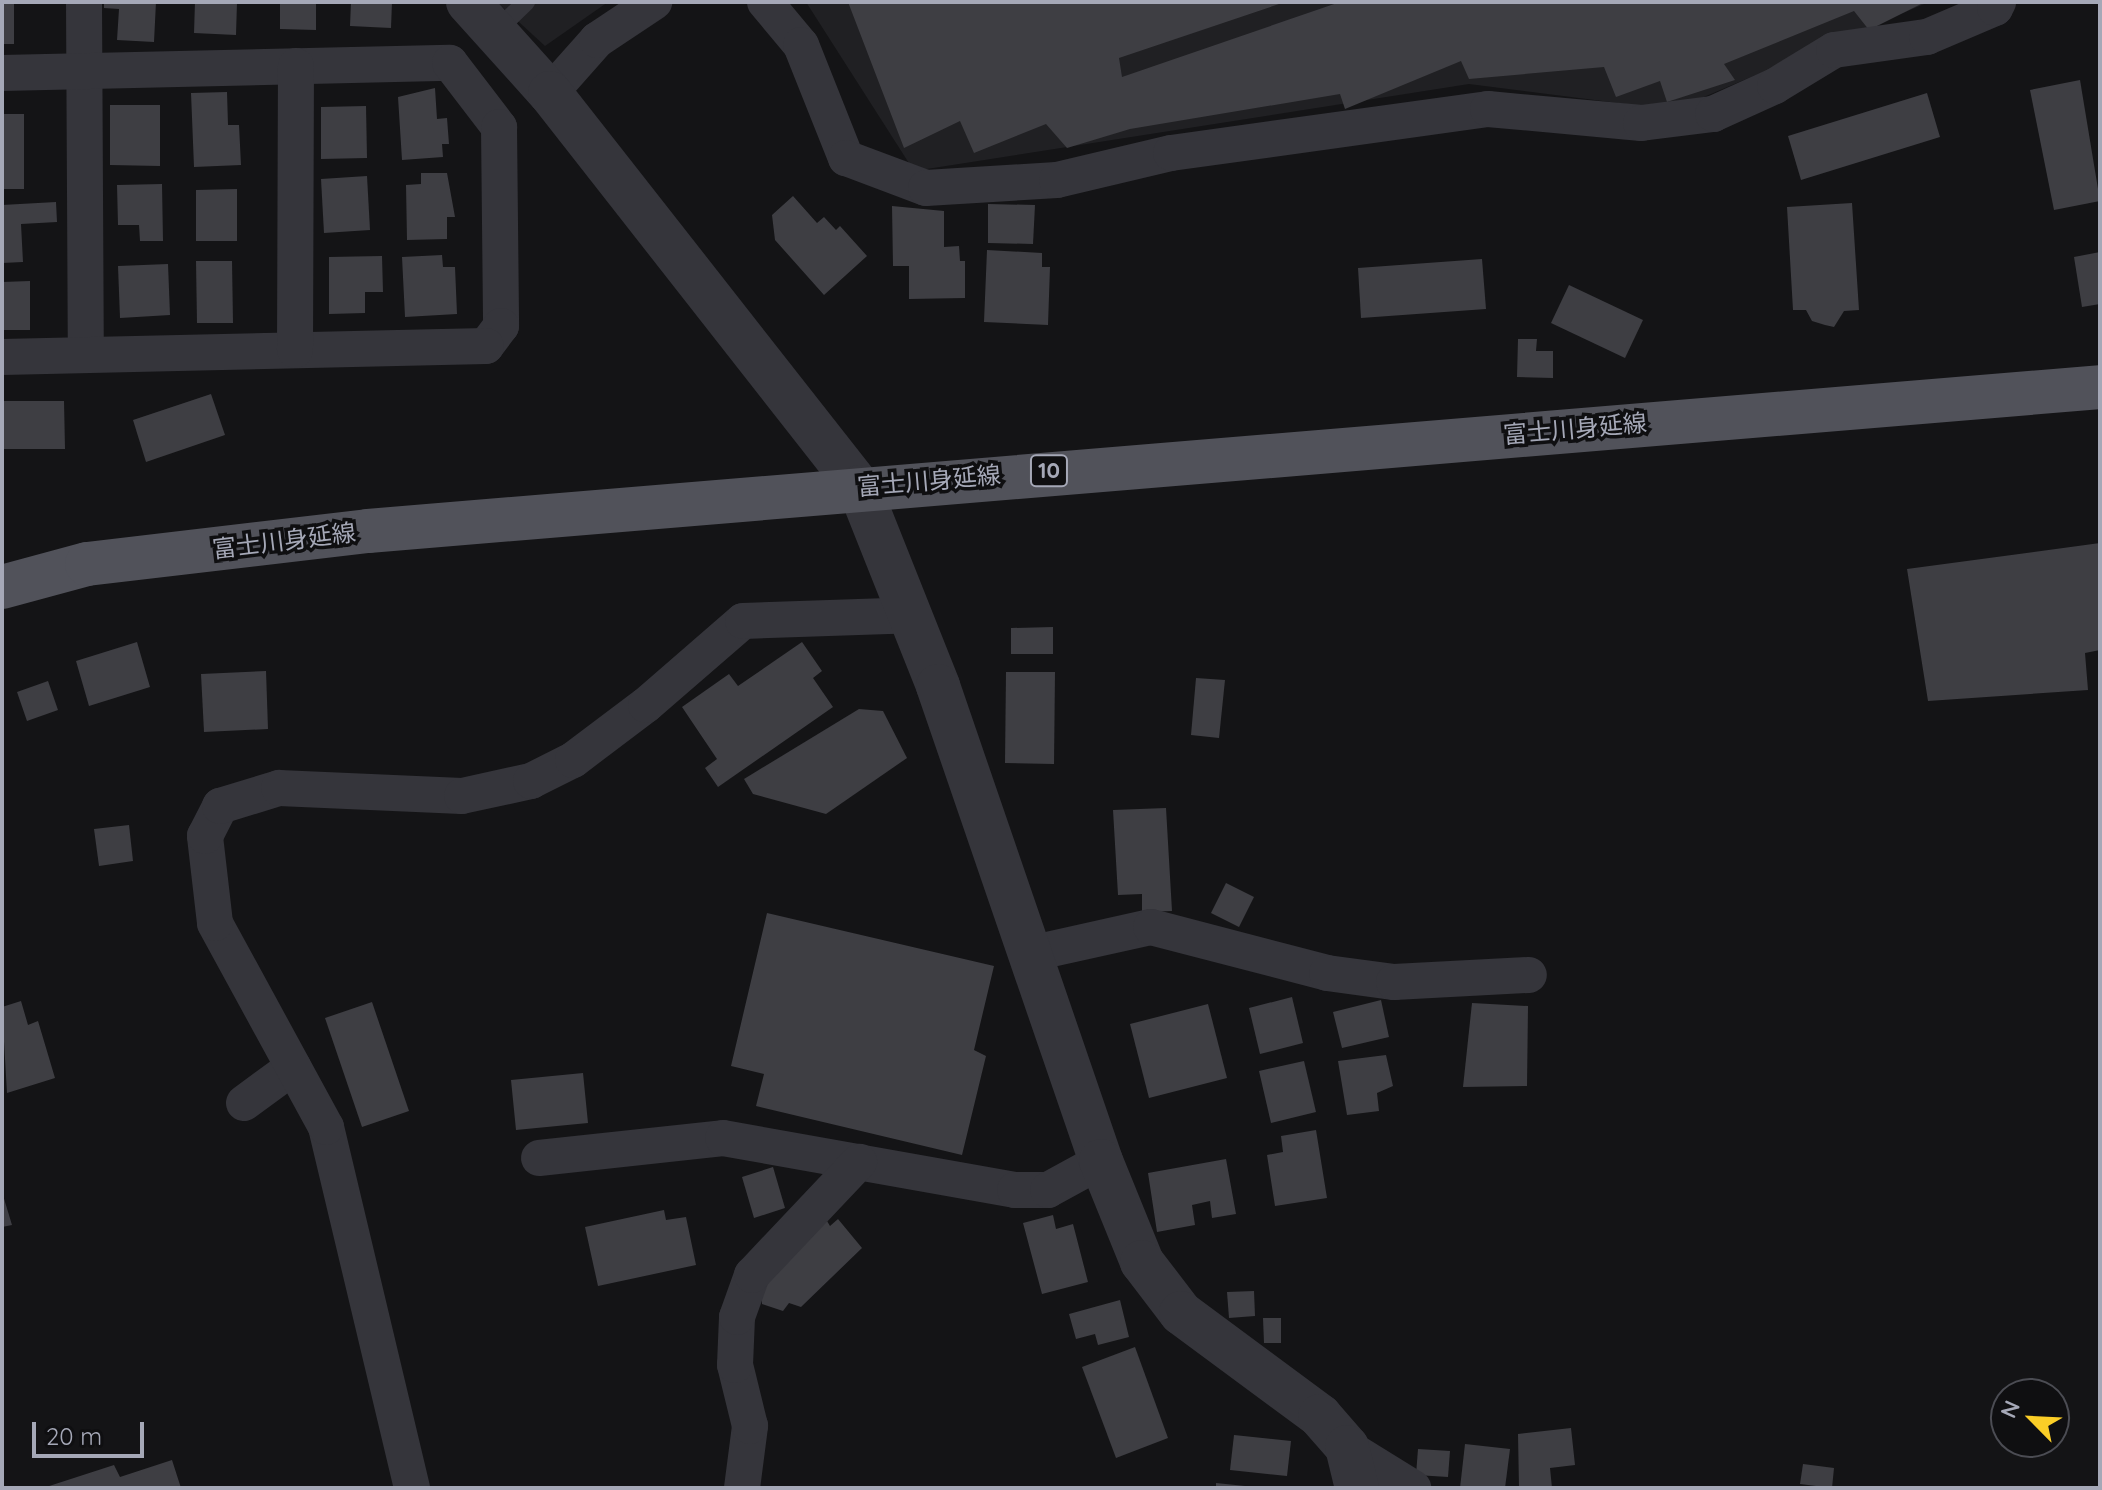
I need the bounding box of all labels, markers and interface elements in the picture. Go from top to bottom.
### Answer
street label: 富士川身延線 [1502,408,1648,450]
road number: 10 [1029,453,1069,489]
street label: 富士川身延線 [856,460,1002,502]
street label: 富士川身延線 [211,518,357,564]
north arrow [1990,1378,2070,1458]
text: N [1994,1396,2026,1422]
scale bar [36,1406,148,1456]
text: 20 m [46,1421,102,1451]

